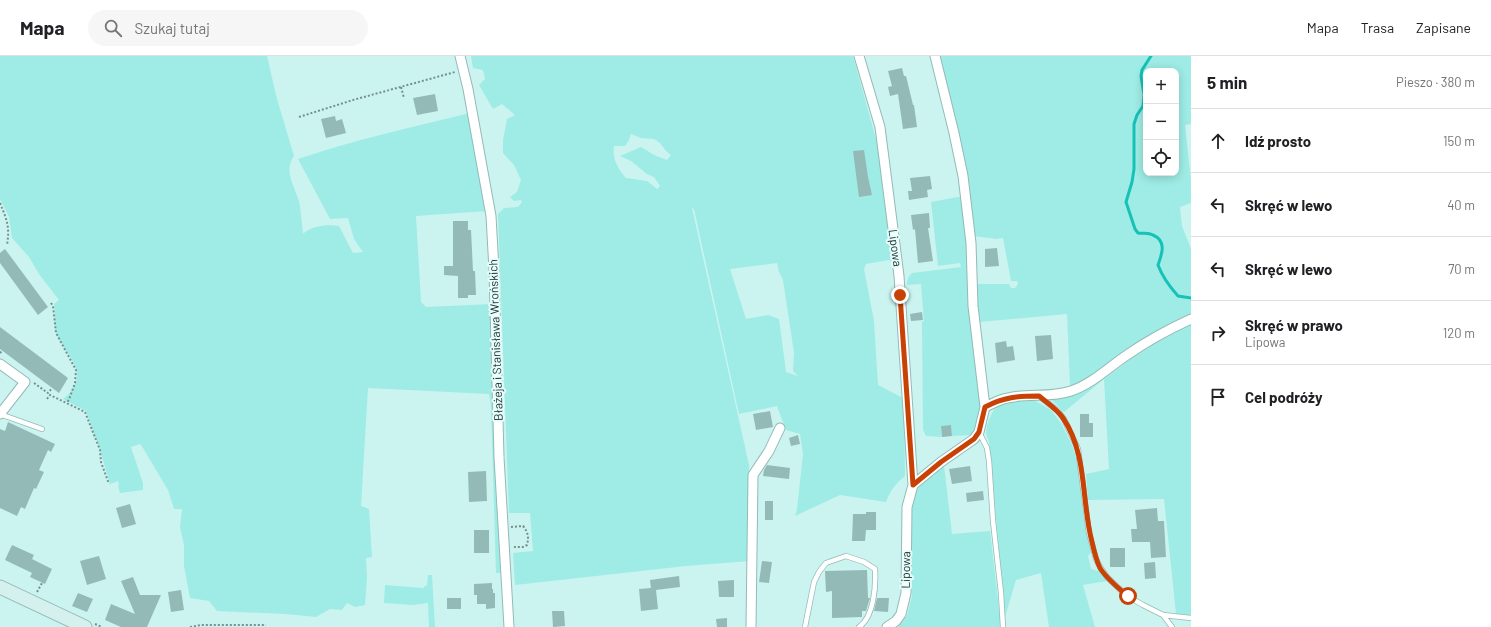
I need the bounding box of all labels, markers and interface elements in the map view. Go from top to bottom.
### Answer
search box [88,10,368,46]
text: Mapa [20,16,64,39]
icon: search [102,17,124,39]
text: Szukaj tutaj [134,19,210,37]
text: Mapa [1307,19,1339,36]
text: Trasa [1361,19,1394,36]
text: Zapisane [1416,19,1471,36]
map controls [1143,68,1179,176]
button: + [1143,68,1179,104]
text: 5 min [1207,72,1247,92]
text: Pieszo · 380 m [1396,74,1475,90]
button: − [1143,104,1179,140]
icon: ahead [1207,130,1229,152]
text: Idź prosto [1245,132,1311,150]
text: 150 m [1443,133,1475,149]
button: locate [1143,140,1179,176]
icon: left [1207,194,1229,216]
text: Skręć w lewo [1245,196,1332,214]
text: 40 m [1447,197,1475,213]
street label: Lipowa [886,228,906,267]
icon: left [1207,258,1229,280]
street label: Błażeja i Stanisława Wrońskich [485,259,505,421]
text: Skręć w lewo [1245,260,1332,278]
text: 70 m [1448,261,1475,277]
route end [891,286,909,304]
text: Skręć w prawo [1245,316,1343,334]
icon: right [1207,322,1229,344]
text: 120 m [1443,325,1475,341]
text: Lipowa [1245,334,1285,350]
icon: arrive [1207,386,1229,408]
text: Cel podróży [1245,388,1323,406]
street label: Lipowa [898,551,912,589]
route start [1119,587,1137,605]

